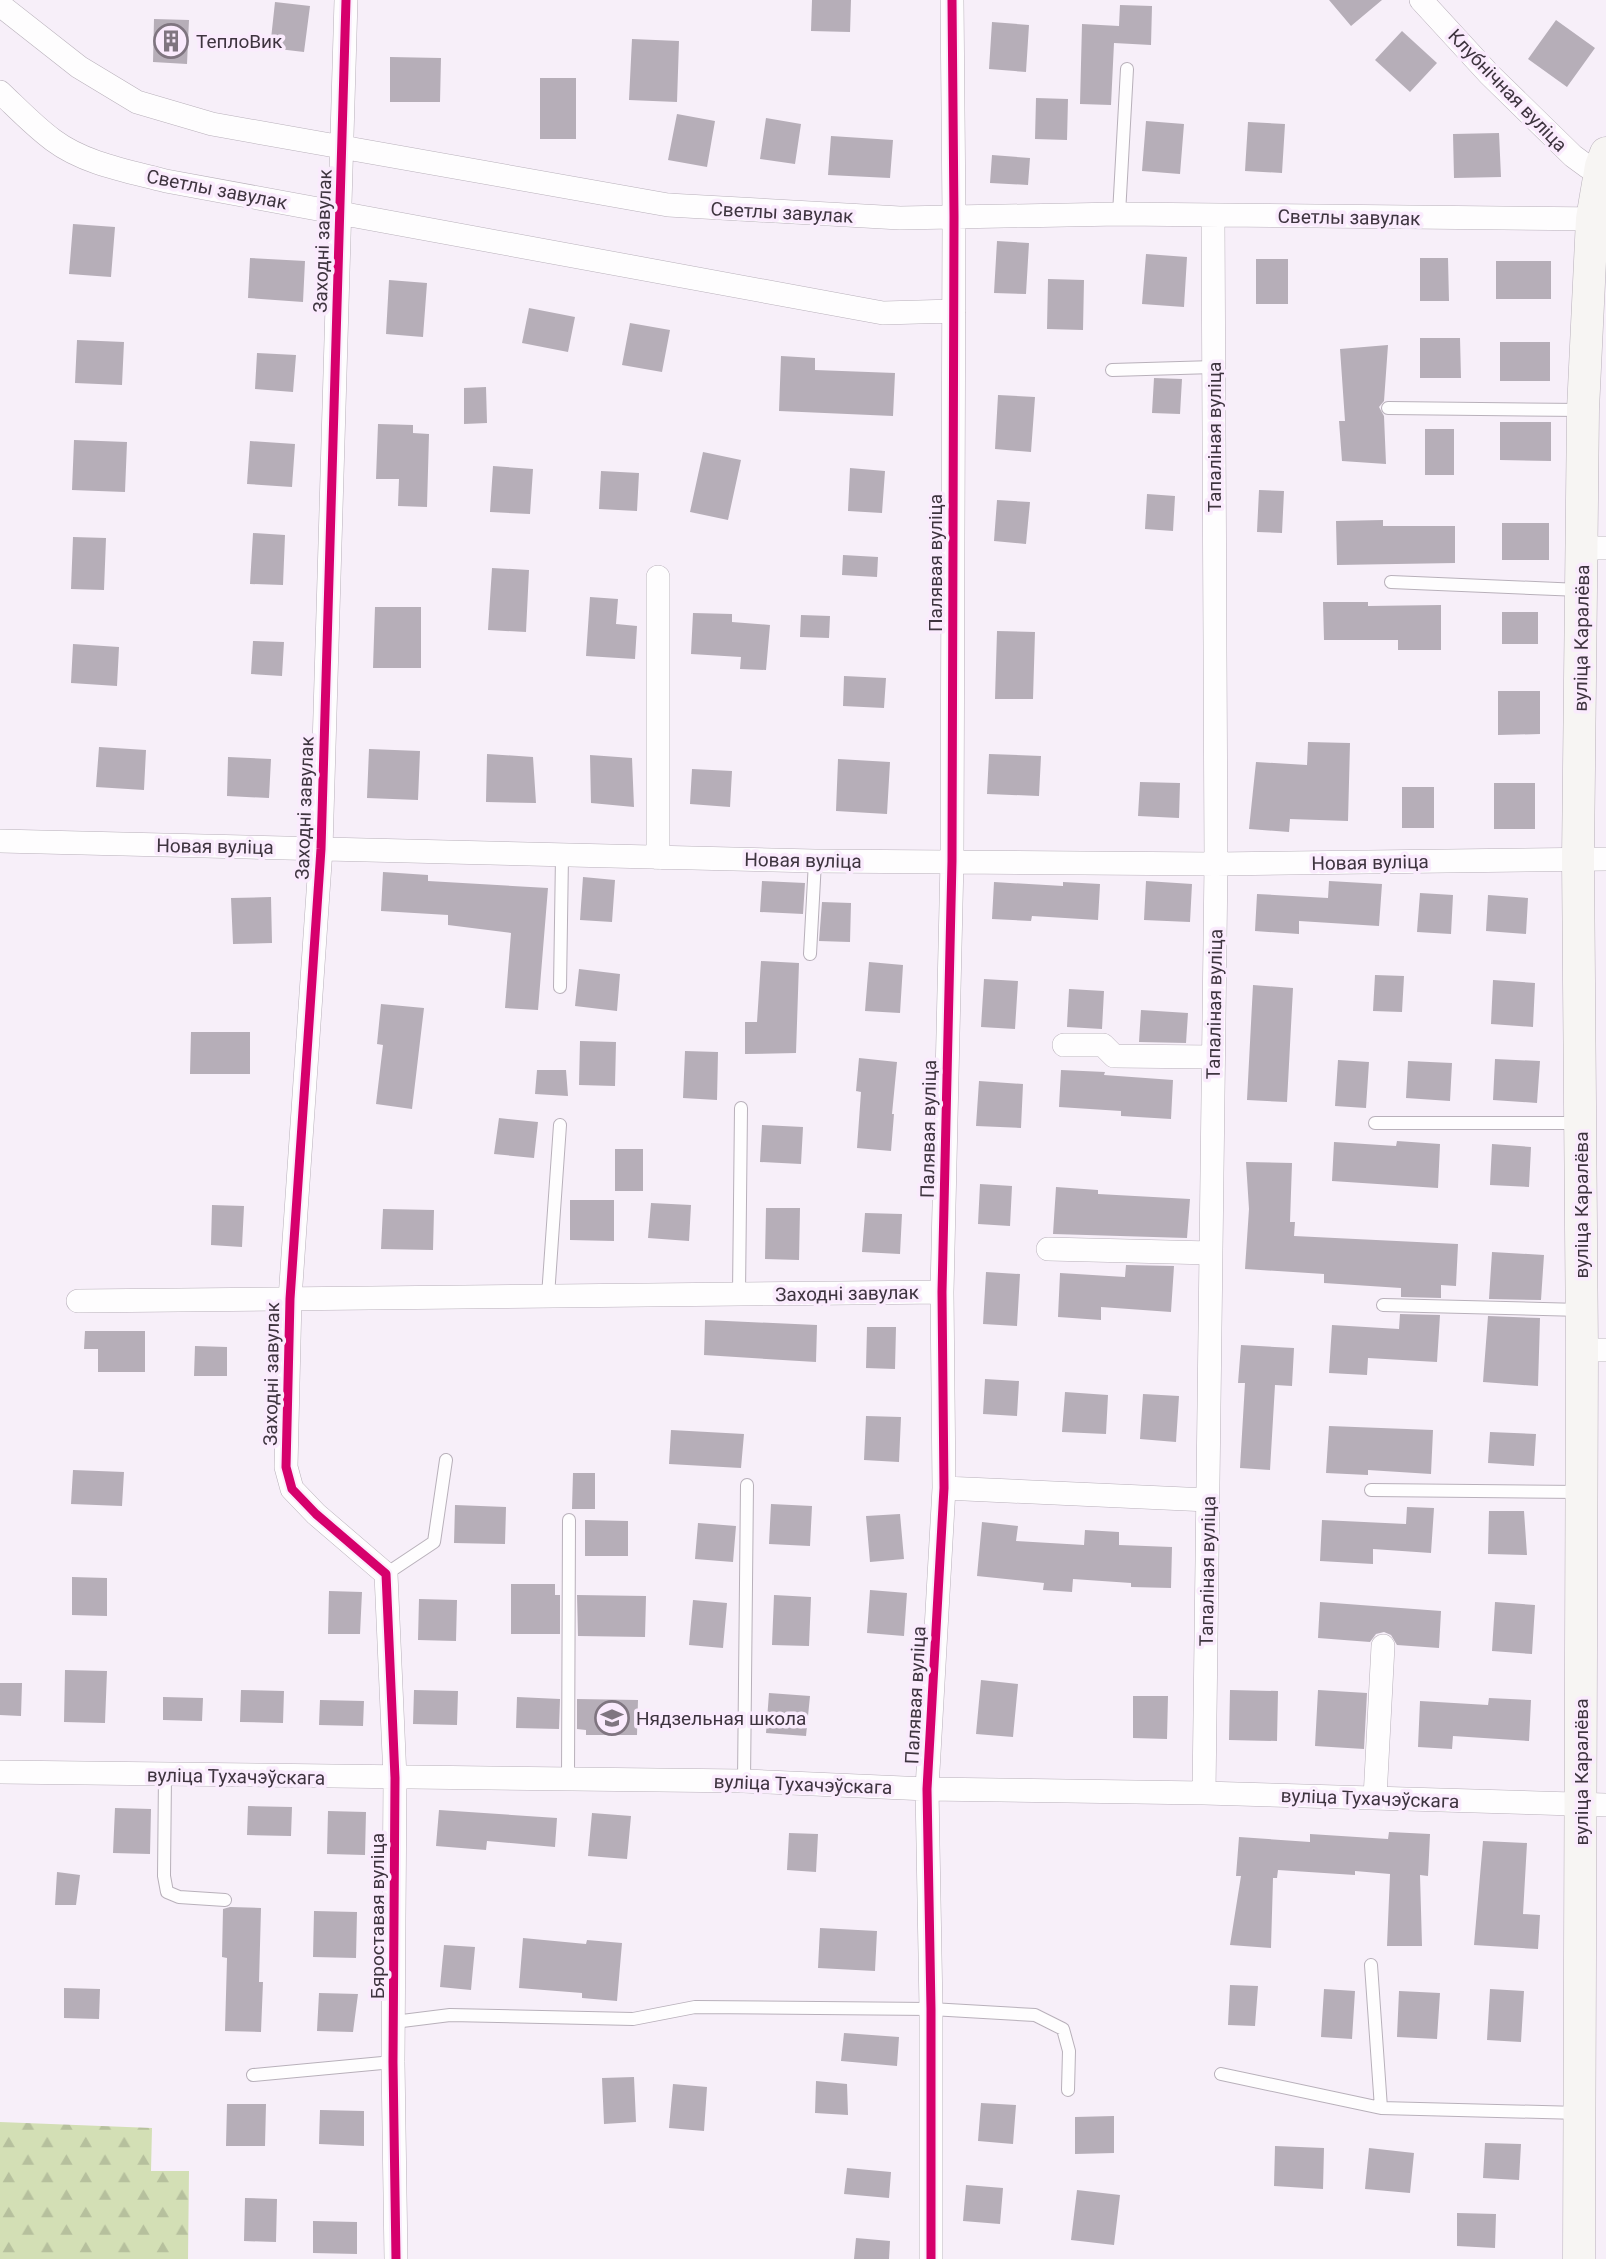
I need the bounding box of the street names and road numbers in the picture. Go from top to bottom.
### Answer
street label: Клубнічная вуліца [1443,24,1572,156]
street label: Светлы завулак [145,165,290,215]
street label: Заходні завулак [308,168,337,313]
street label: Светлы завулак [710,197,855,228]
street label: Светлы завулак [1277,205,1421,230]
street label: Тапаліная вуліца [1203,362,1226,512]
street label: Палявая вуліца [924,494,947,632]
street label: вуліца Каралёва [1569,564,1594,712]
street label: Заходні завулак [290,735,319,880]
street label: Новая вуліца [156,834,274,859]
street label: Новая вуліца [744,848,862,873]
street label: Новая вуліца [1311,850,1429,875]
street label: Тапаліная вуліца [1202,929,1227,1079]
street label: Палявая вуліца [916,1060,941,1198]
street label: вуліца Каралёва [1570,1131,1593,1279]
street label: Заходні завулак [775,1281,920,1306]
street label: Заходні завулак [259,1301,284,1446]
street label: Тапаліная вуліца [1195,1496,1220,1646]
street label: Палявая вуліца [900,1625,931,1765]
street label: вуліца Каралёва [1570,1698,1593,1846]
street label: вуліца Тухачэўскага [147,1763,325,1790]
street label: вуліца Тухачэўскага [713,1770,893,1799]
street label: вуліца Тухачэўскага [1280,1784,1460,1813]
street label: Бяроставая вуліца [366,1833,389,1999]

